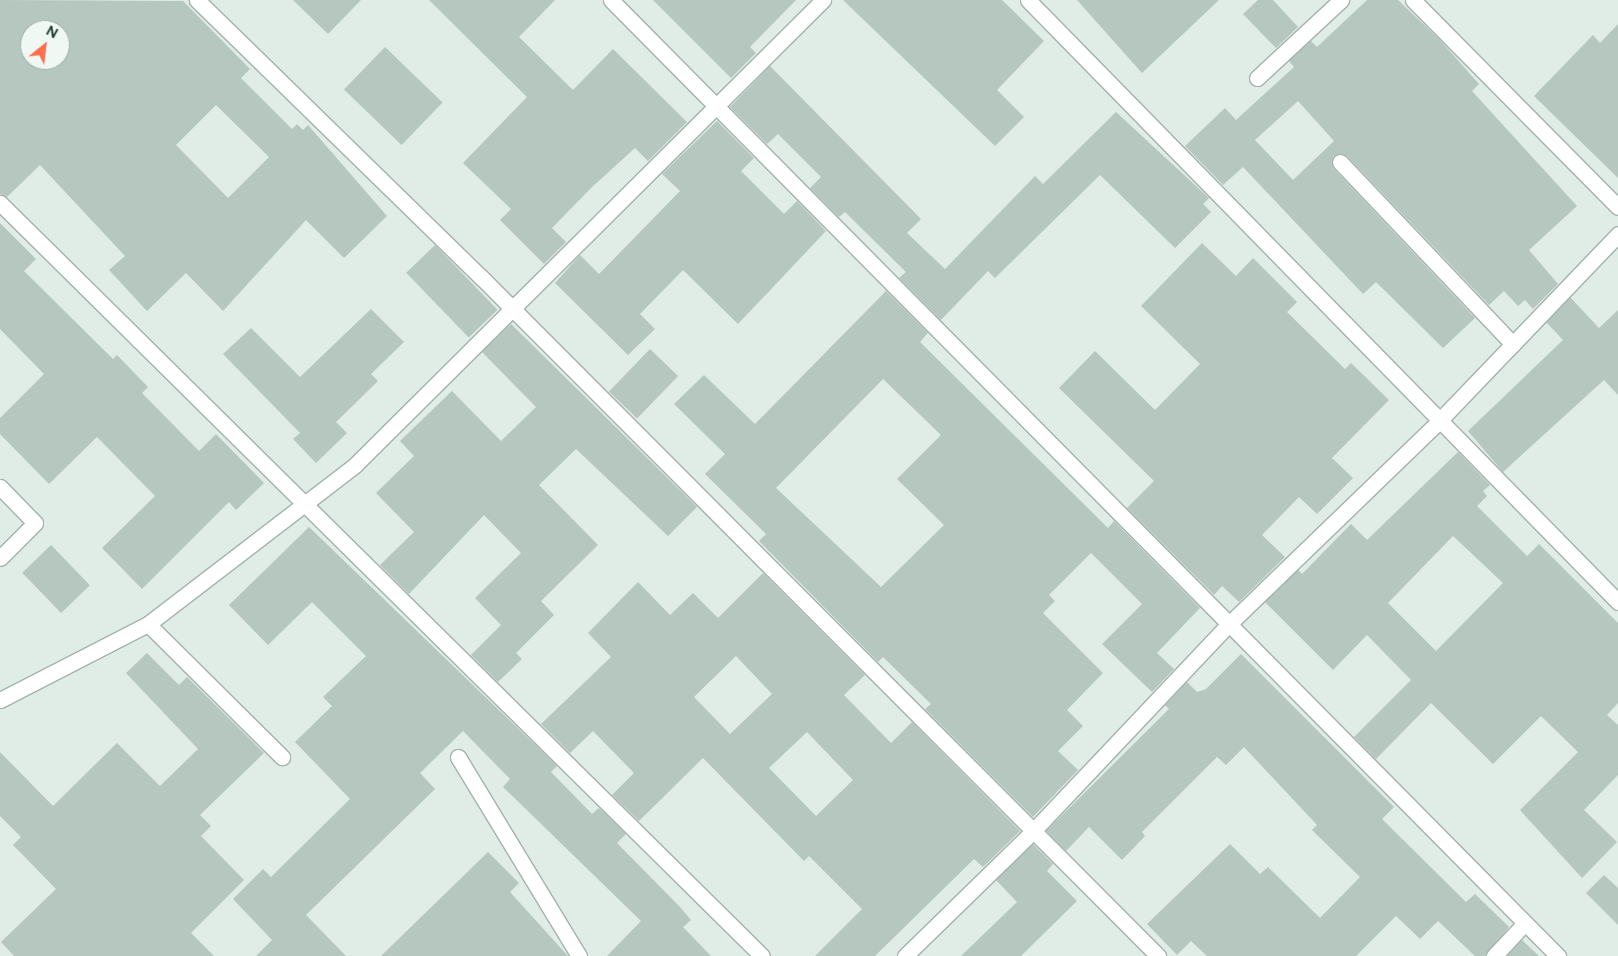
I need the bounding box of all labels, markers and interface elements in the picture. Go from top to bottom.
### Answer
north arrow [20,20,70,70]
text: N [43,22,61,42]

